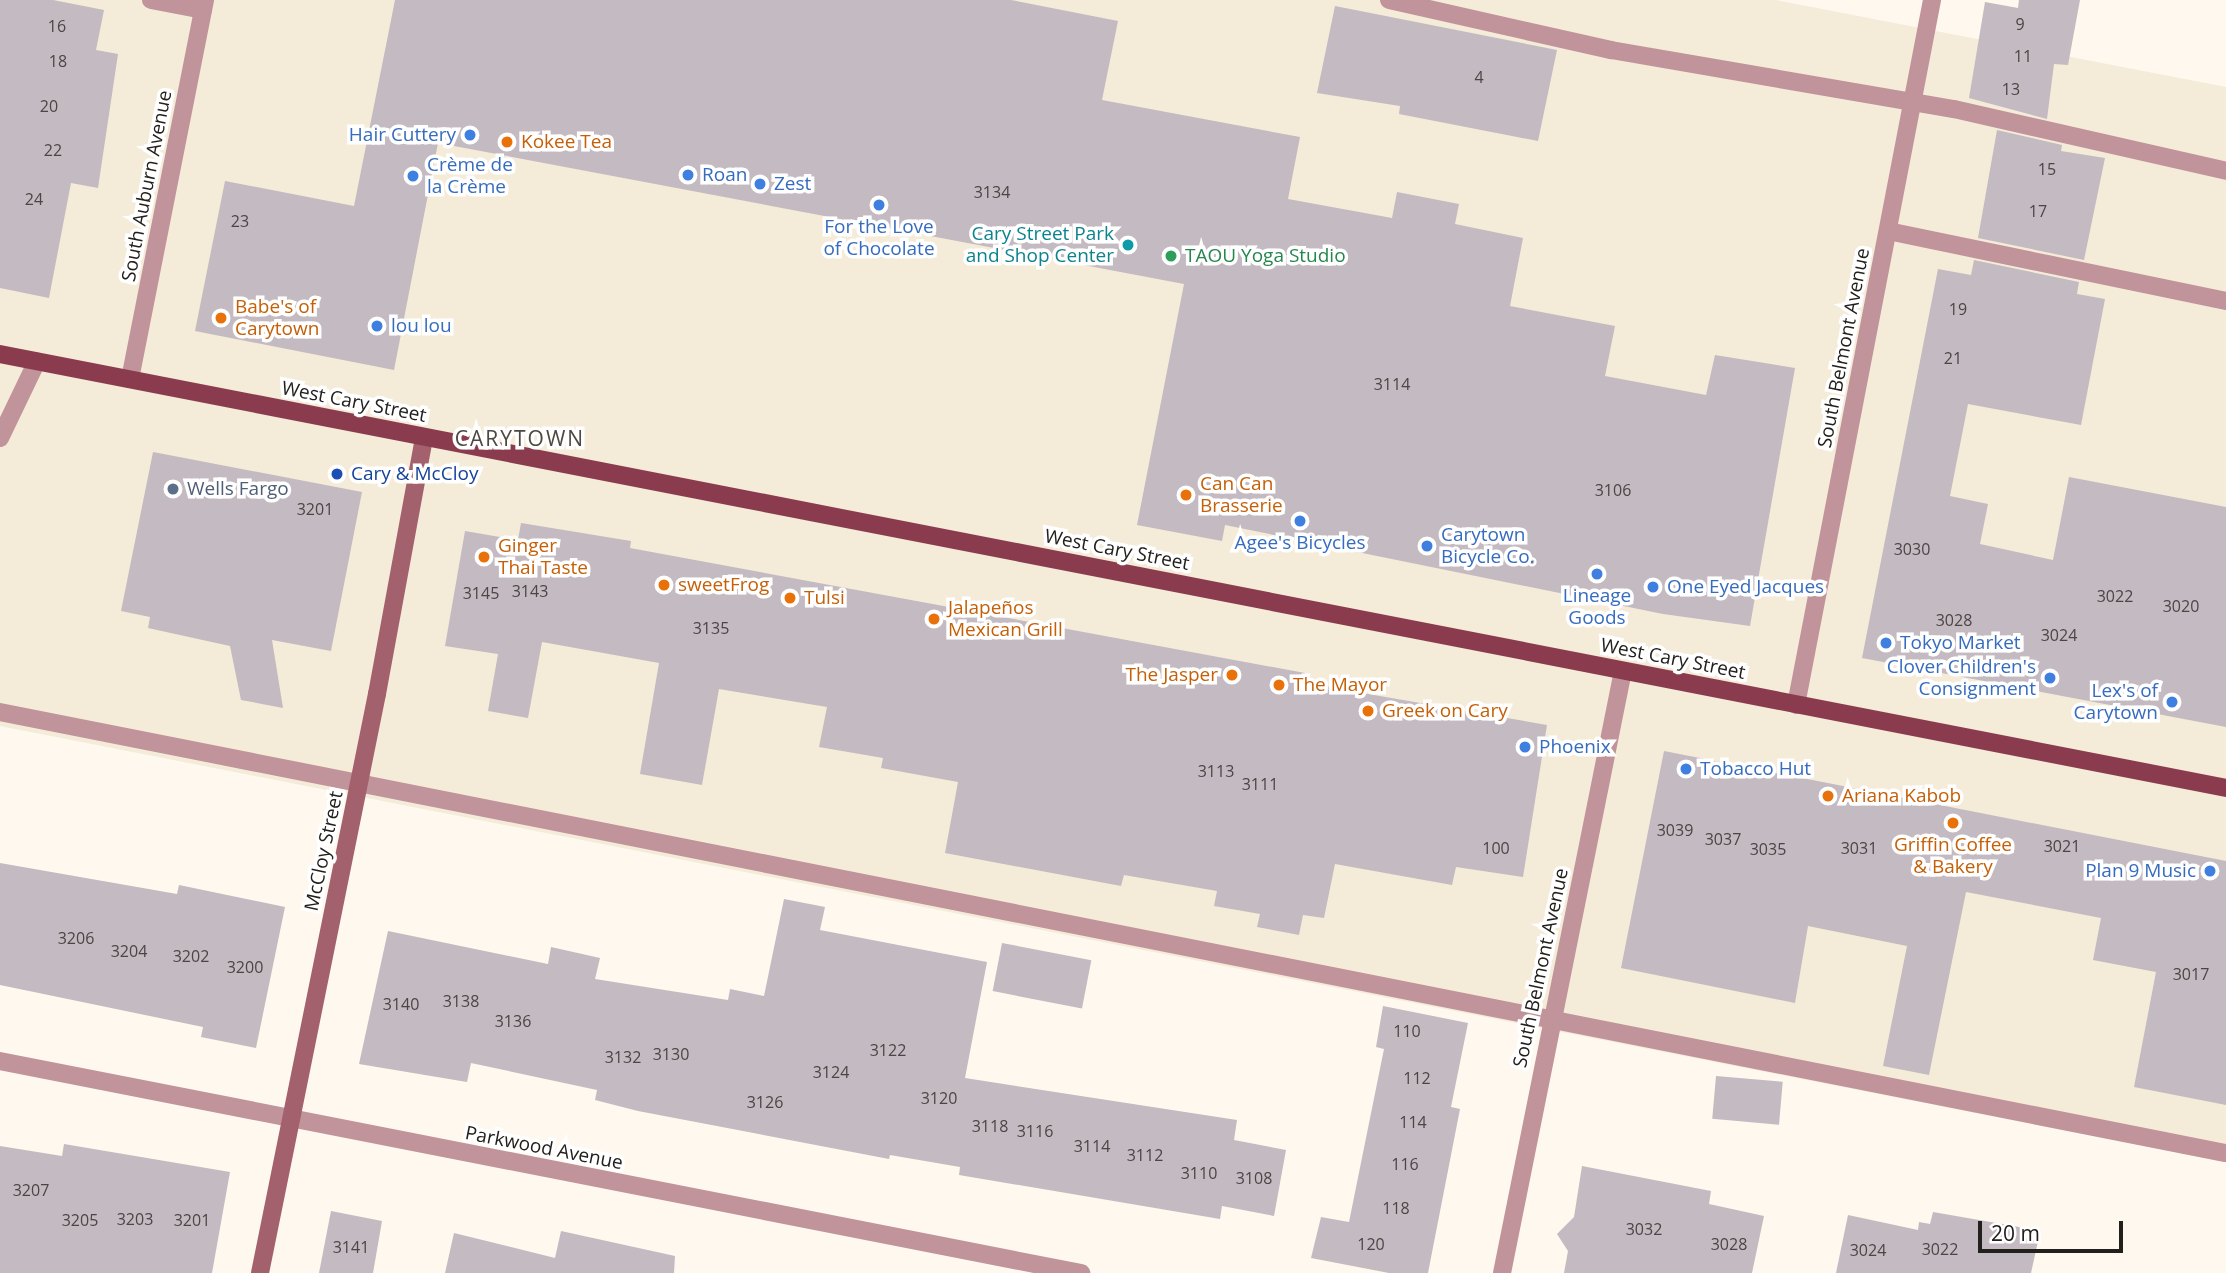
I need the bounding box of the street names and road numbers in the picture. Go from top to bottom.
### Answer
street label: South Auburn Avenue [117,88,177,284]
street label: South Belmont Avenue [1813,246,1875,450]
street label: West Cary Street [280,377,428,427]
street label: West Cary Street [1043,525,1191,575]
street label: West Cary Street [1599,634,1747,684]
street label: McCloy Street [300,789,348,913]
street label: South Belmont Avenue [1509,866,1573,1070]
street label: Parkwood Avenue [463,1122,625,1174]

